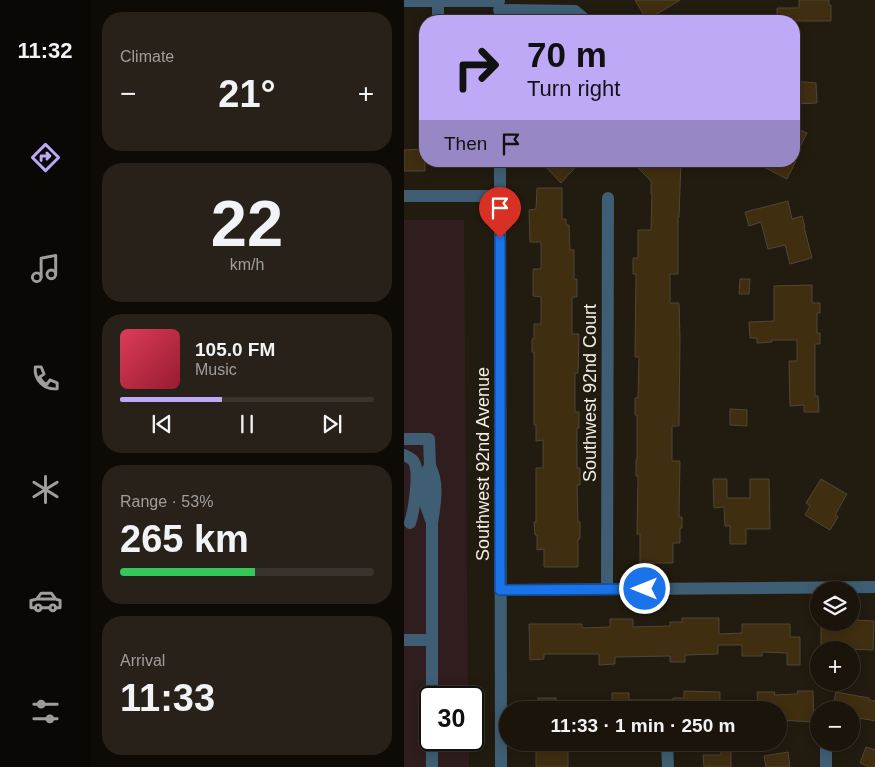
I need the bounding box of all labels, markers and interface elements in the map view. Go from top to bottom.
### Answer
icon: right [444,35,509,100]
text: 70 m [527,35,607,74]
text: 11:32 [17,38,73,63]
text: Climate [120,48,174,65]
text: 21° [218,73,276,115]
text: Turn right [527,76,620,101]
text: − [120,78,136,109]
text: + [358,78,374,109]
icon: arrive [497,130,525,158]
text: Then [444,133,487,154]
icon: directions [28,140,63,175]
text: 22 [211,187,283,260]
pin [479,187,521,238]
icon: arrive [486,194,514,222]
icon: music [28,251,63,286]
text: km/h [230,256,264,273]
street label: Southwest 92nd Court [580,304,600,482]
text: 105.0 FM [195,339,275,360]
icon: phone [28,361,63,396]
text: Music [195,361,237,378]
street label: Southwest 92nd Avenue [473,367,493,561]
icon: previous [148,410,176,438]
icon: pause [233,410,261,438]
icon: next [318,410,346,438]
icon: climate [28,472,63,507]
text: Range · 53% [120,493,213,510]
text: 265 km [120,518,249,560]
position arrow [618,562,670,614]
map controls [810,581,860,751]
button: layers [810,581,860,631]
icon: car [28,583,63,618]
button: + [810,641,860,691]
text: Arrival [120,652,165,669]
text: 11:33 [120,677,215,719]
speed limit sign: 30 [419,686,484,751]
icon: filters [28,694,63,729]
button: − [810,701,860,751]
text: 11:33 · 1 min · 250 m [551,715,735,736]

